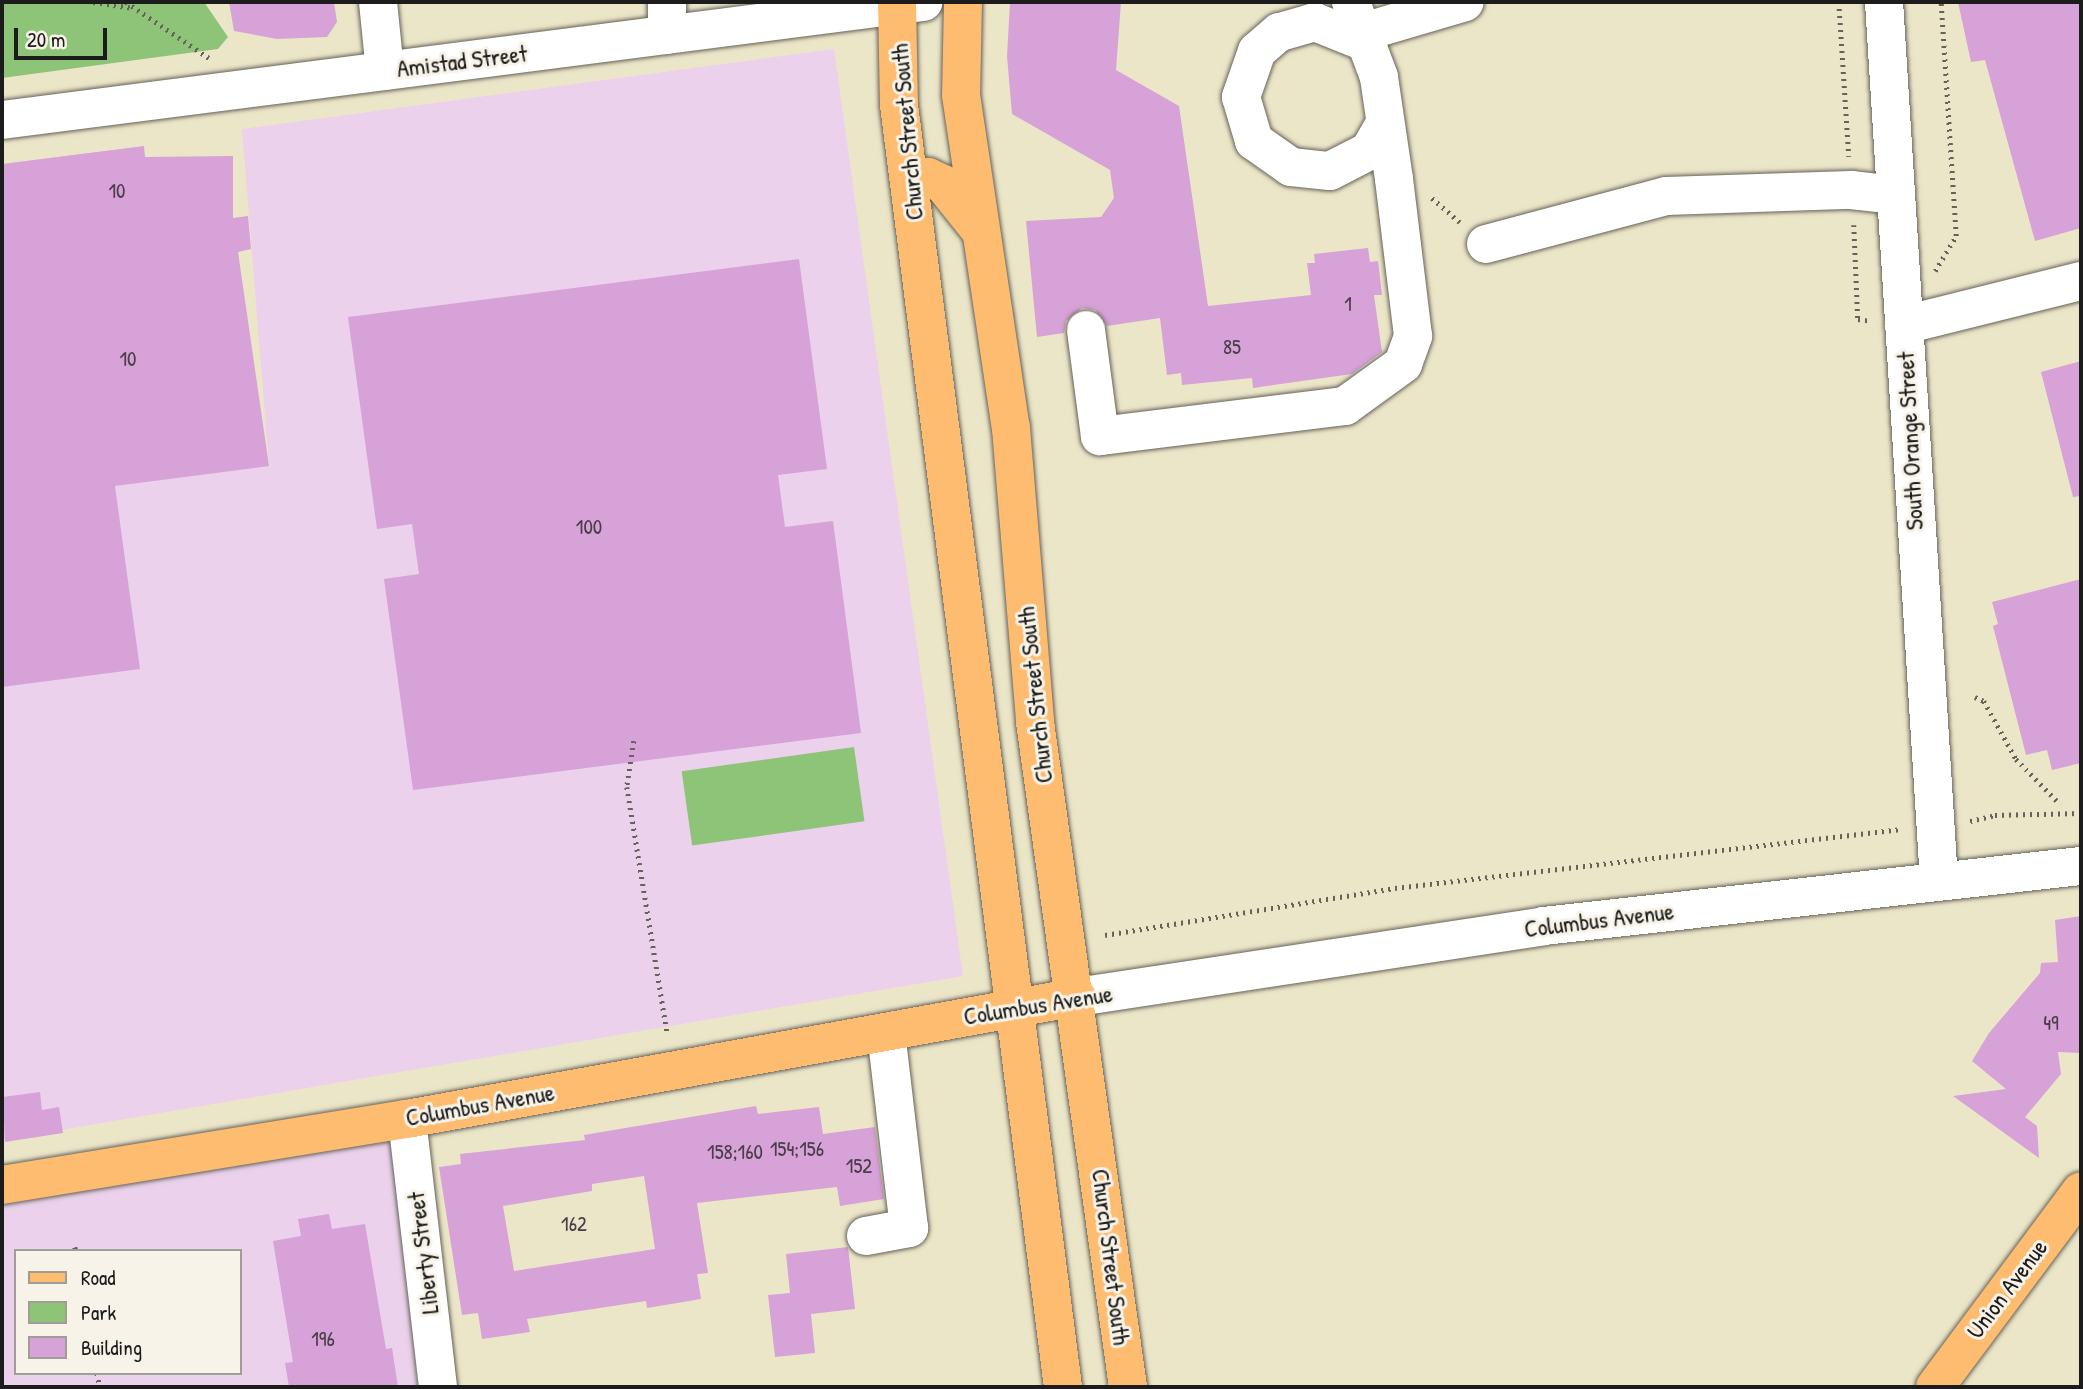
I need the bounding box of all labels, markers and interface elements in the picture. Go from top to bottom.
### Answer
scale bar [18,14,110,58]
text: 20 m [27,25,65,54]
street label: Amistad Street [395,39,529,83]
street label: Church Street South [885,43,929,221]
house number: 10 [108,178,126,204]
house number: 1 [1344,291,1352,317]
house number: 85 [1223,334,1241,360]
house number: 10 [119,346,137,372]
street label: South Orange Street [1891,351,1929,531]
house number: 100 [576,514,602,540]
street label: Church Street South [1011,605,1059,785]
street label: Columbus Avenue [1523,897,1675,943]
street label: Columbus Avenue [962,979,1114,1031]
house number: 49 [2043,1010,2059,1036]
street label: Columbus Avenue [404,1078,556,1132]
house number: 154;156 [770,1136,824,1162]
house number: 158;160 [707,1139,763,1165]
house number: 152 [846,1153,872,1179]
street label: Church Street South [1086,1167,1136,1347]
street label: Liberty Street [401,1190,445,1316]
house number: 162 [561,1211,587,1237]
street label: Union Avenue [1960,1234,2054,1344]
legend [14,1249,242,1375]
text: Road [81,1263,115,1292]
text: Park [81,1298,116,1327]
house number: 196 [311,1326,335,1352]
text: Building [81,1333,142,1362]

